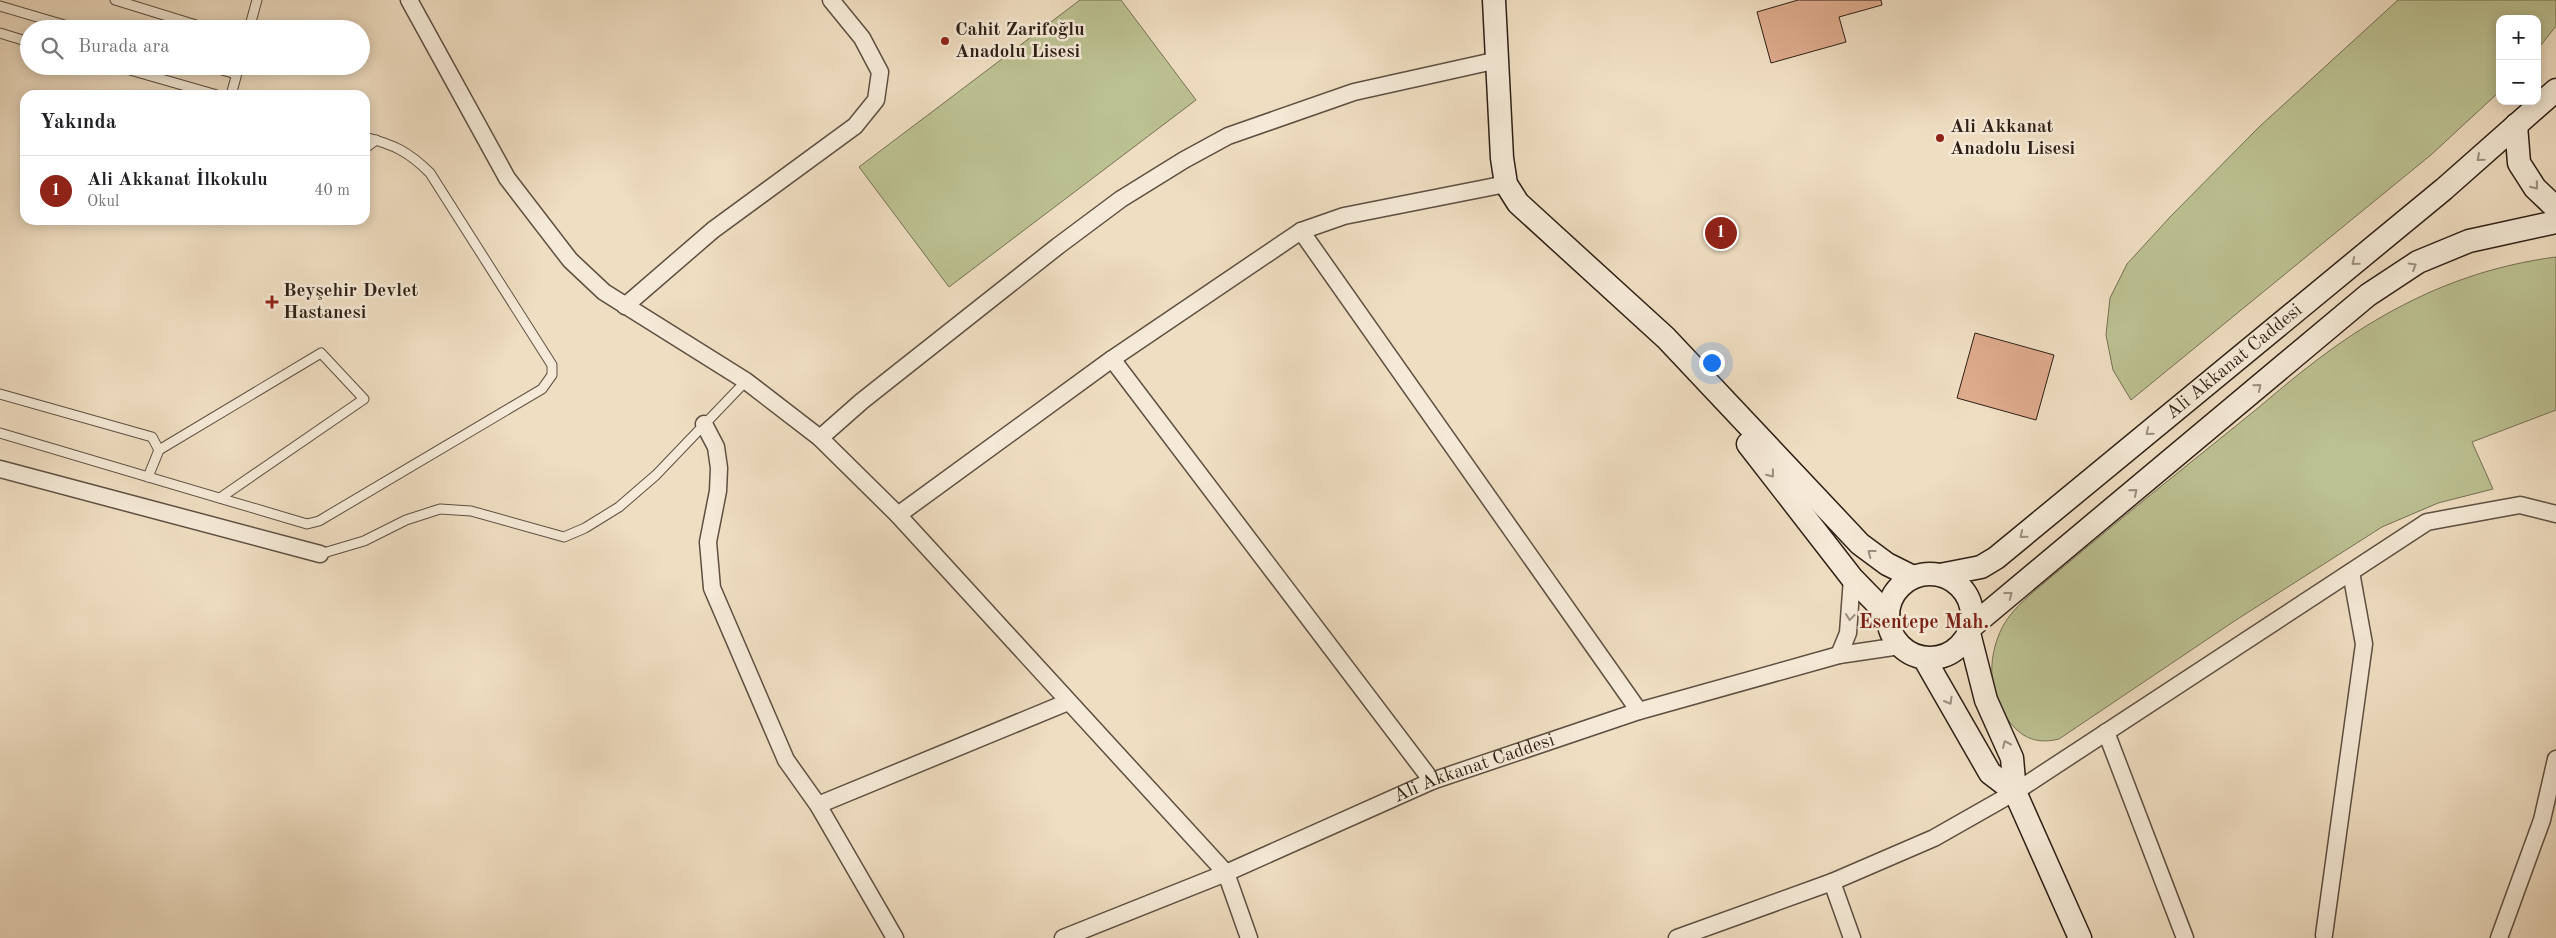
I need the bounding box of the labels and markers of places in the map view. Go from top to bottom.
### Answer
place label: Cahit Zarifoğlu Anadolu Lisesi [955,21,1085,62]
marker: Cahit Zarifoğlu Anadolu Lisesi [939,35,951,47]
place label: Ali Akkanat Anadolu Lisesi [1950,118,2076,159]
marker: Ali Akkanat Anadolu Lisesi [1934,132,1946,144]
pin: 1 [1705,214,1737,252]
place label: Beyşehir Devlet Hastanesi [283,282,418,323]
marker: Beyşehir Devlet Hastanesi [265,295,279,309]

